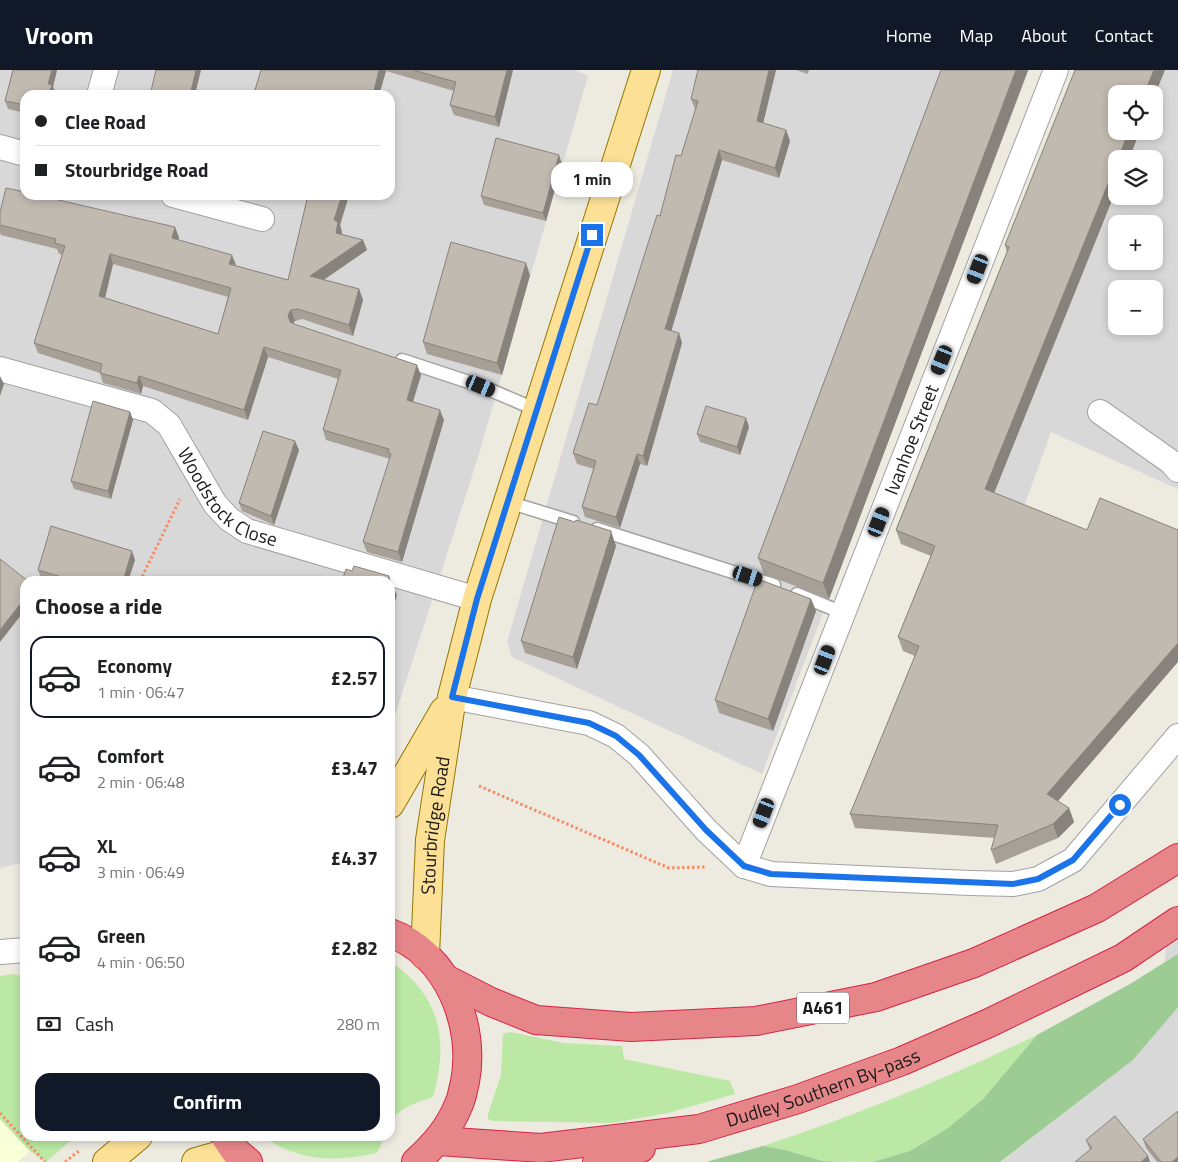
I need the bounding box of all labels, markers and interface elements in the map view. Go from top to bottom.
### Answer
text: Vroom [25,17,94,53]
text: Home [886,22,932,49]
text: Map [960,22,993,49]
text: About [1021,22,1067,49]
text: Contact [1095,22,1153,49]
map controls [1108,85,1163,335]
button: locate [1108,85,1163,140]
text: Clee Road [65,107,146,136]
button: layers [1108,150,1163,205]
text: Stourbridge Road [65,155,208,184]
callout: 1 min [551,162,633,198]
text: 1 min [573,167,611,191]
button: + [1108,215,1163,270]
route end [581,224,603,246]
car [965,252,990,286]
button: − [1108,280,1163,335]
car [929,343,954,377]
car [464,373,497,399]
street label: Ivanhoe Street [876,380,946,499]
street label: Woodstock Close [171,441,281,553]
car [866,505,891,539]
car [731,564,764,588]
text: Choose a ride [35,589,162,623]
car [812,643,837,677]
text: Economy [97,651,172,680]
icon: car [37,655,82,700]
text: £2.57 [331,663,378,692]
text: 1 min · 06:47 [97,680,185,704]
text: Comfort [97,741,164,770]
icon: car [37,745,82,790]
text: £3.47 [331,753,378,782]
street label: Stourbridge Road [413,754,457,895]
text: 2 min · 06:48 [97,770,185,794]
route start [1109,794,1131,816]
car [751,796,776,830]
text: XL [97,831,117,860]
icon: car [37,835,82,880]
text: £4.37 [331,843,378,872]
text: 3 min · 06:49 [97,860,185,884]
text: Green [97,921,146,950]
icon: car [37,925,82,970]
text: £2.82 [331,933,378,962]
text: 4 min · 06:50 [97,950,185,974]
road number: A461 [797,992,849,1024]
text: Cash [75,1009,114,1038]
icon: cash [35,1010,63,1038]
text: 280 m [336,1012,380,1036]
street label: Dudley Southern By-pass [722,1040,924,1134]
button: Confirm [35,1073,380,1131]

